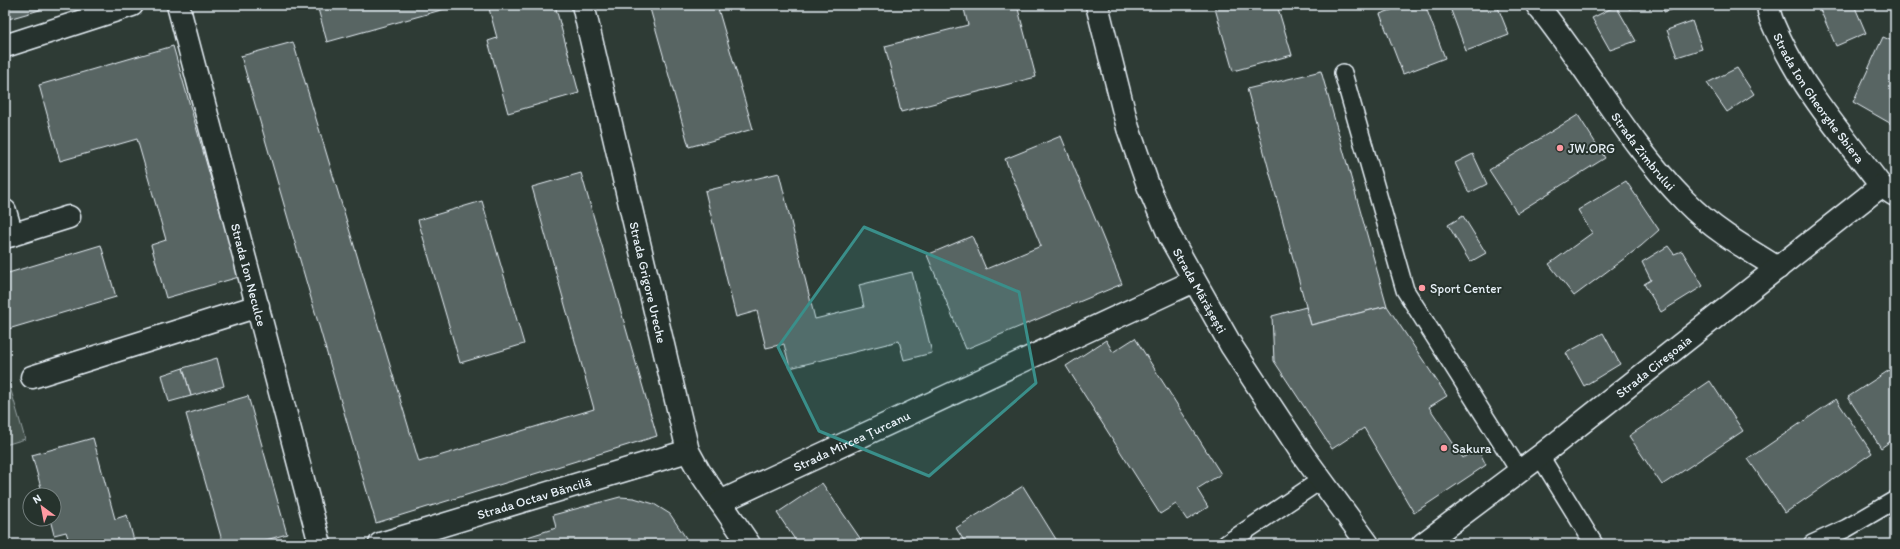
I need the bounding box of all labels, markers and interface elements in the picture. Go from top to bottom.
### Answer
street label: Strada Ion Gheorghe Sbiera [1771,30,1868,166]
street label: Strada Zimbrului [1609,109,1679,193]
place label: JW.ORG [1568,141,1615,156]
marker: JW.ORG [1555,143,1565,153]
street label: Strada Grigore Ureche [627,220,670,345]
street label: Strada Ion Neculce [228,222,270,328]
street label: Strada Mărășești [1170,245,1230,336]
place label: Sport Center [1430,281,1503,296]
marker: Sport Center [1417,283,1427,293]
street label: Strada Cireșoaia [1613,331,1695,401]
street label: Strada Mircea Țurcanu [791,407,912,474]
place label: Sakura [1452,441,1492,456]
marker: Sakura [1439,443,1449,453]
street label: Strada Octav Băncilă [475,473,593,522]
north arrow [22,487,62,527]
text: N [30,491,44,506]

